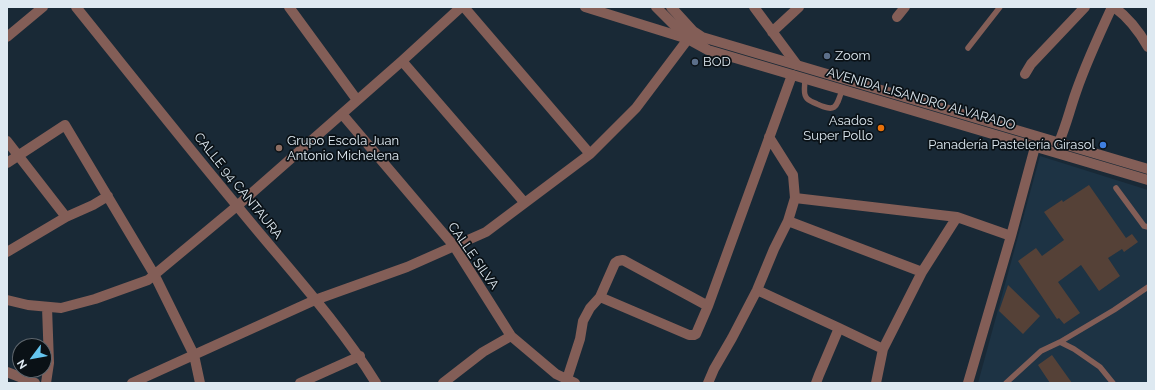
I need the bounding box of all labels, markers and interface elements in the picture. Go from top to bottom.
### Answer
place label: Zoom [835,48,870,64]
marker: Zoom [822,51,832,61]
place label: BOD [703,54,731,70]
marker: BOD [690,57,700,67]
street label: AVENIDA LISANDRO ALVARADO [825,65,1017,133]
place label: Asados Super Pollo [803,113,873,144]
marker: Asados Super Pollo [876,123,886,133]
street label: CALLE 94 CANTAURA [190,130,286,242]
place label: Grupo Escola Juan Antonio Michelena [287,133,399,164]
place label: Panadería Pastelería Girasol [928,137,1095,153]
marker: Panadería Pastelería Girasol [1098,140,1108,150]
marker: Grupo Escola Juan Antonio Michelena [274,143,284,153]
street label: CALLE SILVA [444,220,502,292]
north arrow [12,338,52,378]
text: N [15,357,30,371]

